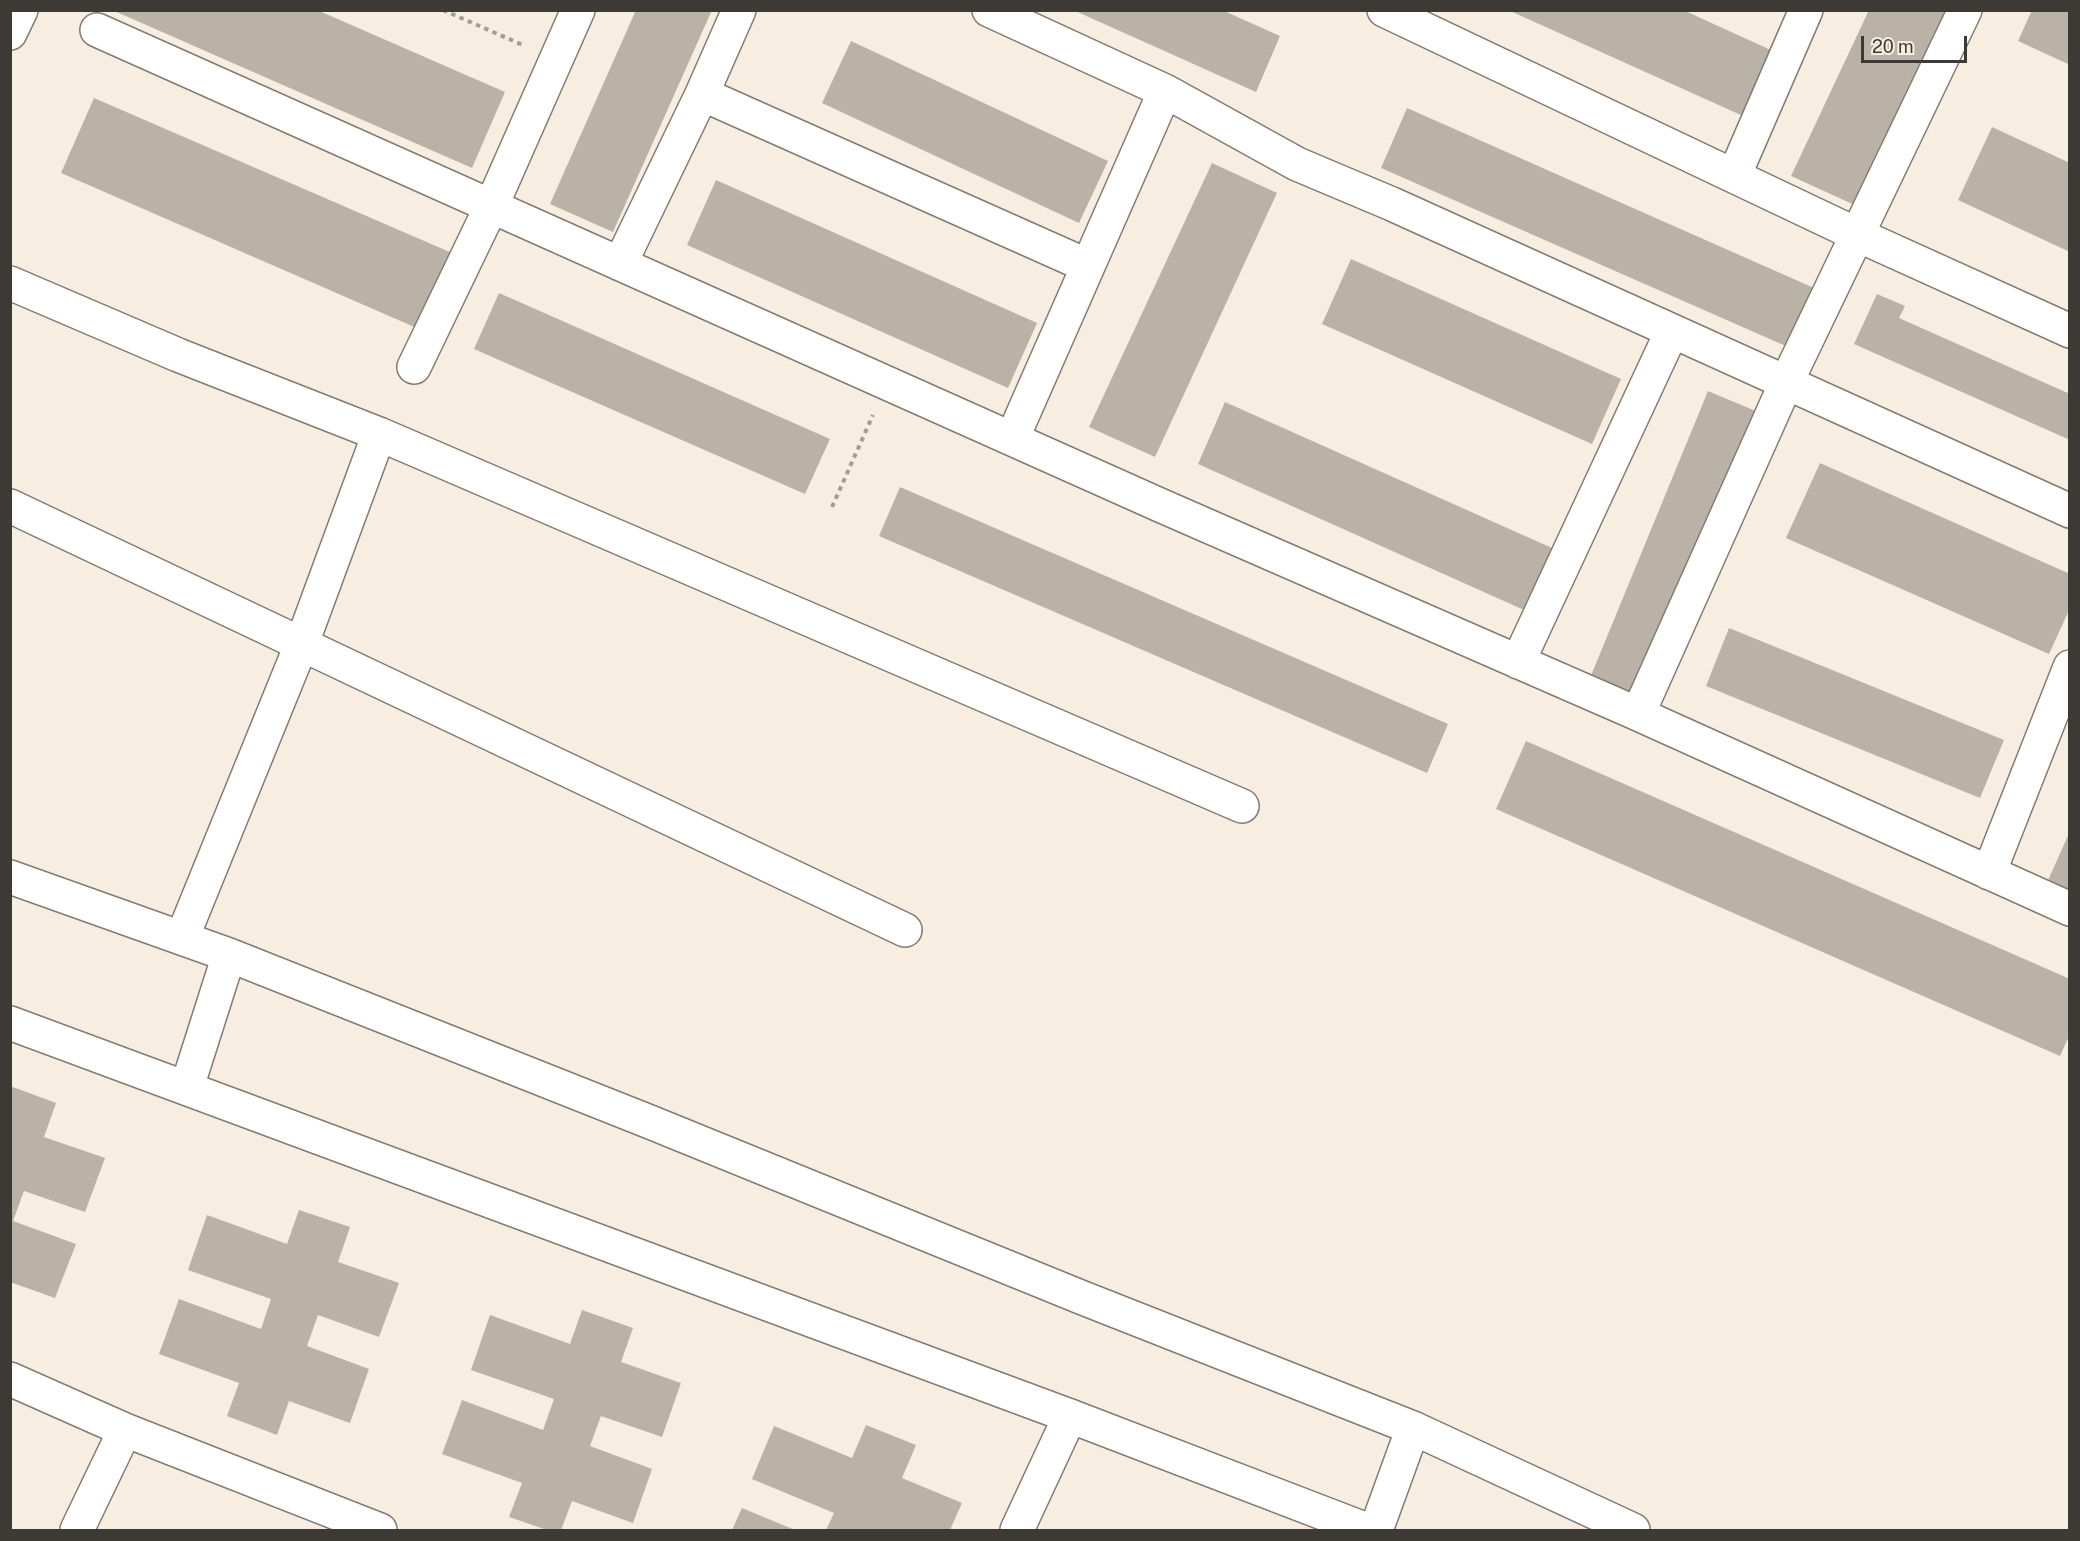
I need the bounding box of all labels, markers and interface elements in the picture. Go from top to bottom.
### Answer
scale bar [1864,24,1970,62]
text: 20 m [1872,36,1914,57]

